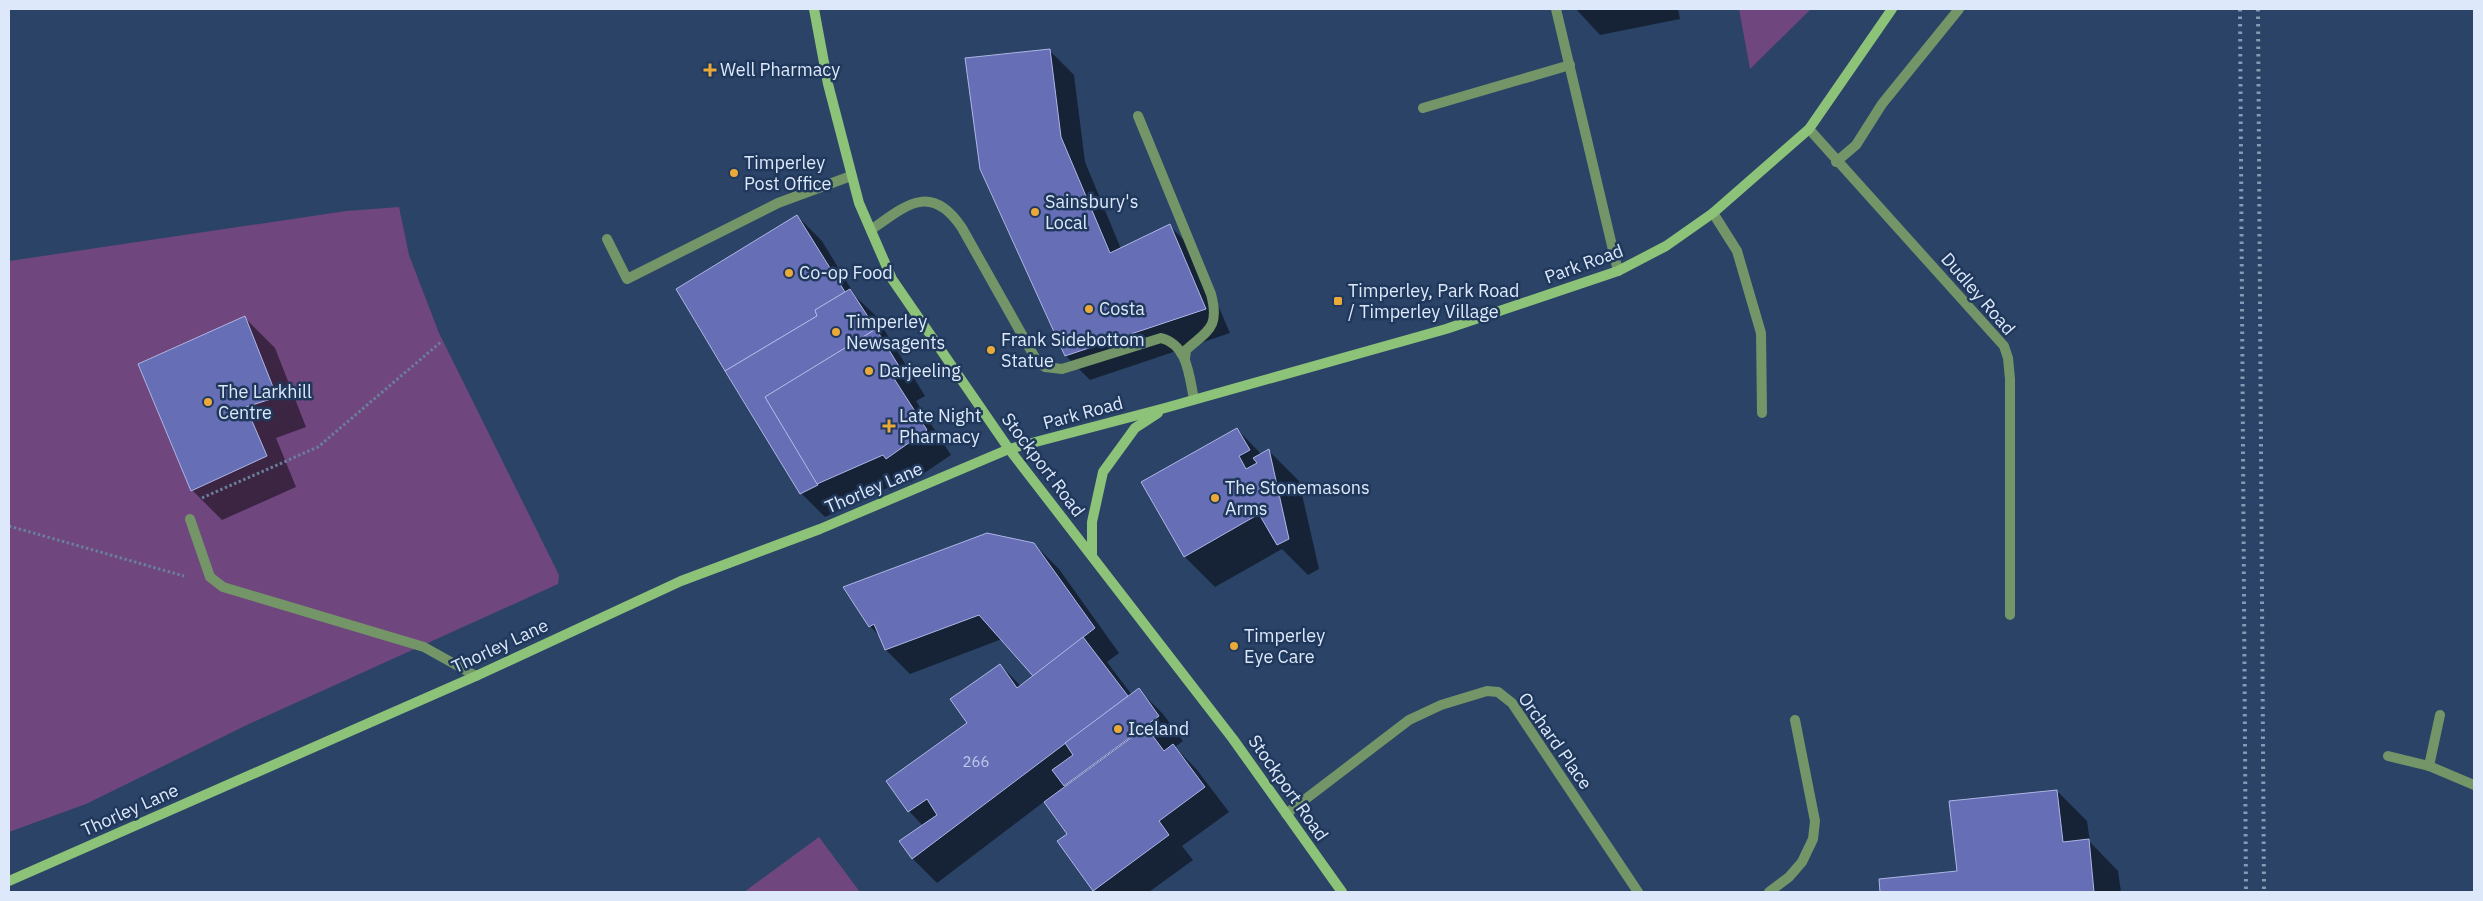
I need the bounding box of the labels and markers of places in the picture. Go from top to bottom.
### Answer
place label: Well Pharmacy [720,58,840,81]
marker: Well Pharmacy [704,64,716,76]
place label: Timperley Post Office [744,151,832,195]
marker: Timperley Post Office [728,167,740,179]
place label: Sainsbury's Local [1045,190,1138,234]
marker: Sainsbury's Local [1029,206,1041,218]
place label: Co-op Food [799,261,893,284]
marker: Co-op Food [783,267,795,279]
place label: Timperley, Park Road / Timperley Village [1348,279,1519,323]
marker: Timperley, Park Road / Timperley Village [1332,295,1344,307]
place label: Costa [1099,297,1145,320]
marker: Costa [1083,303,1095,315]
place label: Timperley Newsagents [846,310,945,354]
marker: Timperley Newsagents [830,326,842,338]
place label: Frank Sidebottom Statue [1001,328,1145,372]
marker: Frank Sidebottom Statue [985,344,997,356]
place label: Darjeeling [879,359,961,382]
marker: Darjeeling [863,365,875,377]
place label: The Larkhill Centre [218,380,312,424]
marker: The Larkhill Centre [202,396,214,408]
place label: Late Night Pharmacy [899,404,981,448]
marker: Late Night Pharmacy [883,420,895,432]
place label: The Stonemasons Arms [1225,476,1370,520]
marker: The Stonemasons Arms [1209,492,1221,504]
place label: Timperley Eye Care [1244,624,1325,668]
marker: Timperley Eye Care [1228,640,1240,652]
place label: Iceland [1128,717,1189,740]
marker: Iceland [1112,723,1124,735]

